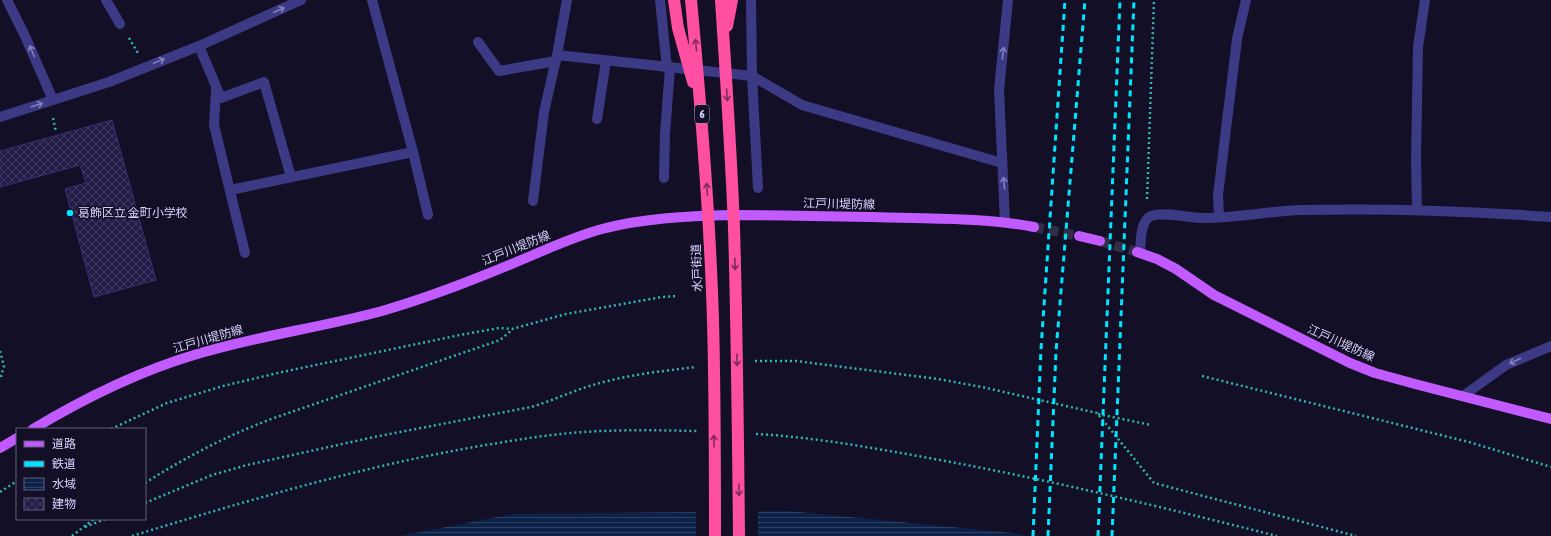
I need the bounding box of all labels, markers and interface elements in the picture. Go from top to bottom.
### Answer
one-way arrow [272,6,284,13]
one-way arrow [692,39,699,52]
one-way arrow [27,46,35,58]
one-way arrow [999,47,1006,60]
one-way arrow [153,57,165,65]
one-way arrow [723,88,731,101]
one-way arrow [30,101,43,108]
road number: 6 [695,105,709,123]
one-way arrow [1000,177,1007,190]
one-way arrow [703,183,710,196]
street label: 江戸川堤防線 [803,196,875,212]
place label: 葛飾区立 金町小学校 [78,206,188,220]
marker: 葛飾区立 金町小学校 [65,208,75,218]
street label: 江戸川堤防線 [480,228,552,268]
street label: 水戸街道 [689,244,705,292]
one-way arrow [731,258,739,271]
street label: 江戸川堤防線 [171,322,245,356]
street label: 江戸川堤防線 [1305,322,1377,364]
one-way arrow [733,353,741,366]
one-way arrow [1510,358,1522,365]
legend [16,428,146,520]
one-way arrow [710,435,718,448]
text: 道路 [52,437,76,451]
text: 鉄道 [52,457,76,471]
text: 水域 [52,477,76,491]
one-way arrow [735,483,743,496]
text: 建物 [52,497,76,511]

